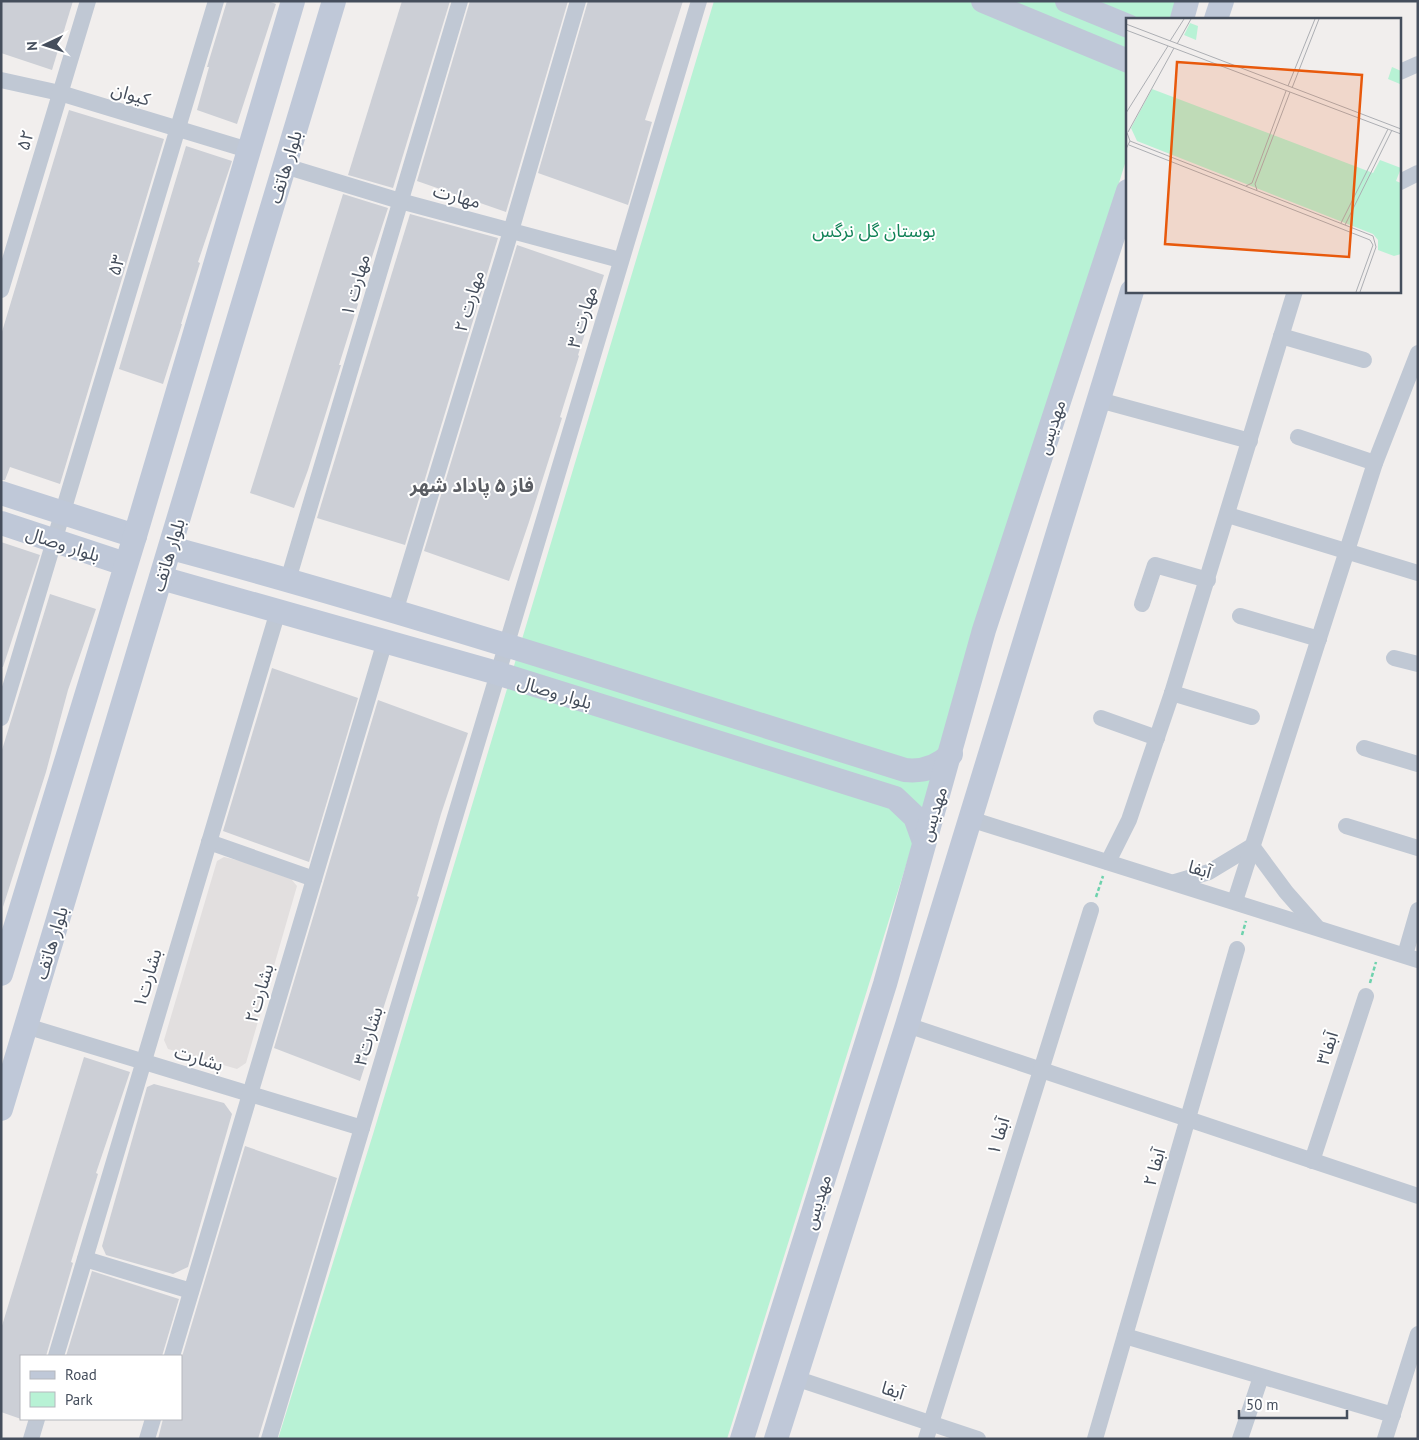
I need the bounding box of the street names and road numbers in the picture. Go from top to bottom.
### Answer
street label: کیوان [109,77,154,111]
street label: ۵۲ [11,127,39,153]
street label: بلوار هاتف [263,128,307,206]
street label: مهارت [431,179,483,213]
street label: مهارت ۱ [335,251,375,319]
street label: ۵۳ [102,252,130,278]
street label: مهارت ۲ [449,267,489,335]
street label: مهارت ۳ [562,283,602,351]
street label: مهدیس [1031,397,1071,457]
street label: بلوار هاتف [146,516,190,594]
street label: بلوار وصال [23,521,103,567]
street label: بلوار وصال [515,670,595,714]
street label: مهدیس [914,784,952,844]
street label: آبفا [1186,855,1215,884]
street label: بلوار هاتف [29,904,73,982]
street label: بشارت۱ [127,946,167,1010]
street label: بشارت۲ [239,961,279,1025]
street label: بشارت۳ [348,1004,388,1068]
street label: آبفا۳ [1311,1028,1343,1067]
street label: بشارت [172,1040,226,1076]
street label: آبفا ۱ [981,1114,1015,1158]
street label: آبفا ۲ [1138,1145,1171,1189]
street label: مهدیس [798,1172,836,1232]
street label: آبفا [878,1375,908,1405]

